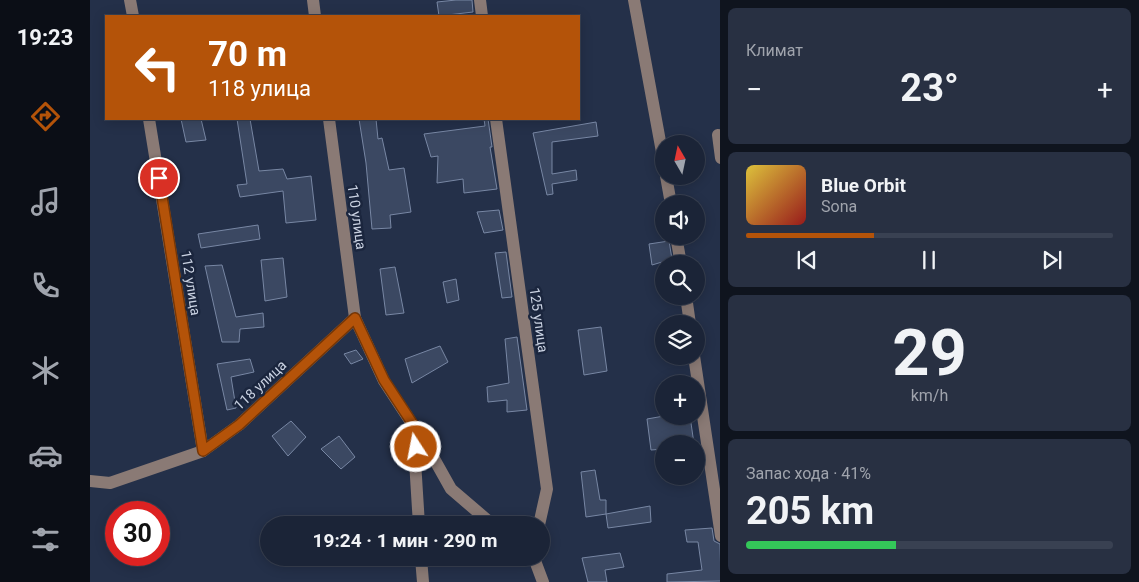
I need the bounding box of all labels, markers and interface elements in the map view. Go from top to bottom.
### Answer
text: 19:23 [17,25,73,50]
text: 70 m [208,34,287,75]
icon: left [125,35,190,100]
text: Климат [746,41,803,60]
text: 23° [900,66,959,110]
text: − [746,73,762,106]
text: + [1097,73,1113,106]
text: 118 улица [208,76,311,101]
icon: directions [28,99,63,134]
north arrow [655,135,705,185]
map controls [655,135,705,485]
pin [138,157,180,199]
icon: arrive [145,164,173,192]
text: Blue Orbit [821,174,906,197]
street label: 110 улица [345,183,369,251]
icon: music [28,184,63,219]
button: sound [655,195,705,245]
text: Sona [821,197,857,216]
icon: previous [793,246,821,274]
icon: pause [915,246,943,274]
icon: next [1038,246,1066,274]
street label: 112 улица [178,249,204,317]
button: search [655,255,705,305]
icon: phone [28,268,63,303]
street label: 125 улица [527,286,551,354]
button: layers [655,315,705,365]
text: 29 [892,315,967,391]
icon: climate [28,353,63,388]
street label: 118 улица [231,357,289,413]
button: + [655,375,705,425]
text: km/h [911,386,948,405]
position arrow [389,420,441,472]
button: − [655,435,705,485]
icon: car [28,438,63,473]
text: Запас хода · 41% [746,464,871,483]
text: 205 km [746,489,874,533]
speed limit sign: 30 [105,501,170,566]
icon: filters [28,522,63,557]
text: 19:24 · 1 мин · 290 m [313,529,497,552]

